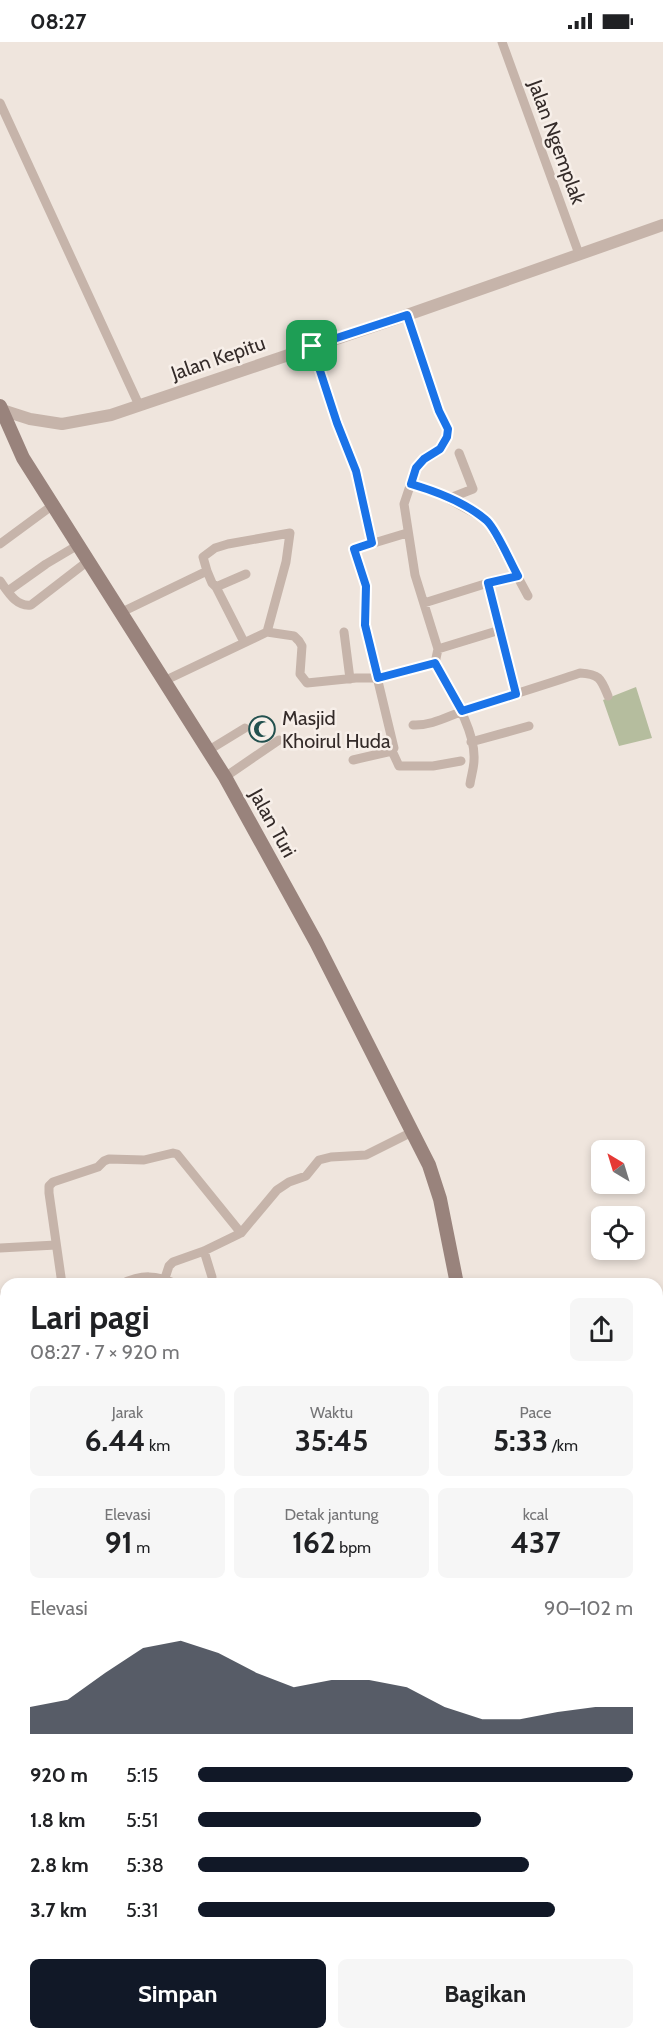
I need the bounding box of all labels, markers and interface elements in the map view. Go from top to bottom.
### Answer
text: 08:27 [30,8,87,35]
street label: Jalan Ngemplak [523,76,591,207]
pin [286,320,337,371]
icon: arrive [295,329,328,362]
street label: Jalan Kepitu [167,331,268,386]
place label: Masjid Khoirul Huda [282,706,391,753]
mosque icon: Masjid Khoirul Huda [247,714,277,744]
street label: Jalan Turi [244,784,302,861]
north arrow [591,1140,645,1194]
map controls [591,1140,645,1260]
button: locate [591,1206,645,1260]
text: Lari pagi [30,1297,150,1337]
button: share [570,1298,633,1361]
text: 08:27 · 7 × 920 m [30,1340,180,1364]
text: Jarak [112,1403,143,1422]
text: Waktu [310,1403,353,1422]
text: Pace [520,1403,551,1422]
text: 6.44 [85,1422,145,1459]
text: 35:45 [295,1422,368,1459]
text: 5:33 [493,1422,548,1459]
text: km [145,1436,170,1455]
text: /km [548,1436,578,1455]
text: Elevasi [104,1505,151,1524]
text: Detak jantung [284,1505,379,1524]
text: kcal [523,1505,548,1524]
text: 91 [105,1524,133,1561]
text: 162 [292,1524,336,1561]
text: 437 [510,1524,561,1561]
text: m [133,1538,150,1557]
text: bpm [336,1538,371,1557]
text: Elevasi [30,1596,88,1620]
text: 90–102 m [544,1596,633,1620]
text: 920 m [30,1763,88,1787]
text: 5:15 [126,1763,158,1787]
text: 1.8 km [30,1808,85,1832]
text: 5:51 [126,1808,158,1832]
text: 2.8 km [30,1853,89,1877]
text: 5:38 [126,1853,164,1877]
text: 3.7 km [30,1898,87,1922]
text: 5:31 [126,1898,158,1922]
button: Simpan [30,1959,326,2028]
button: Bagikan [338,1959,633,2028]

